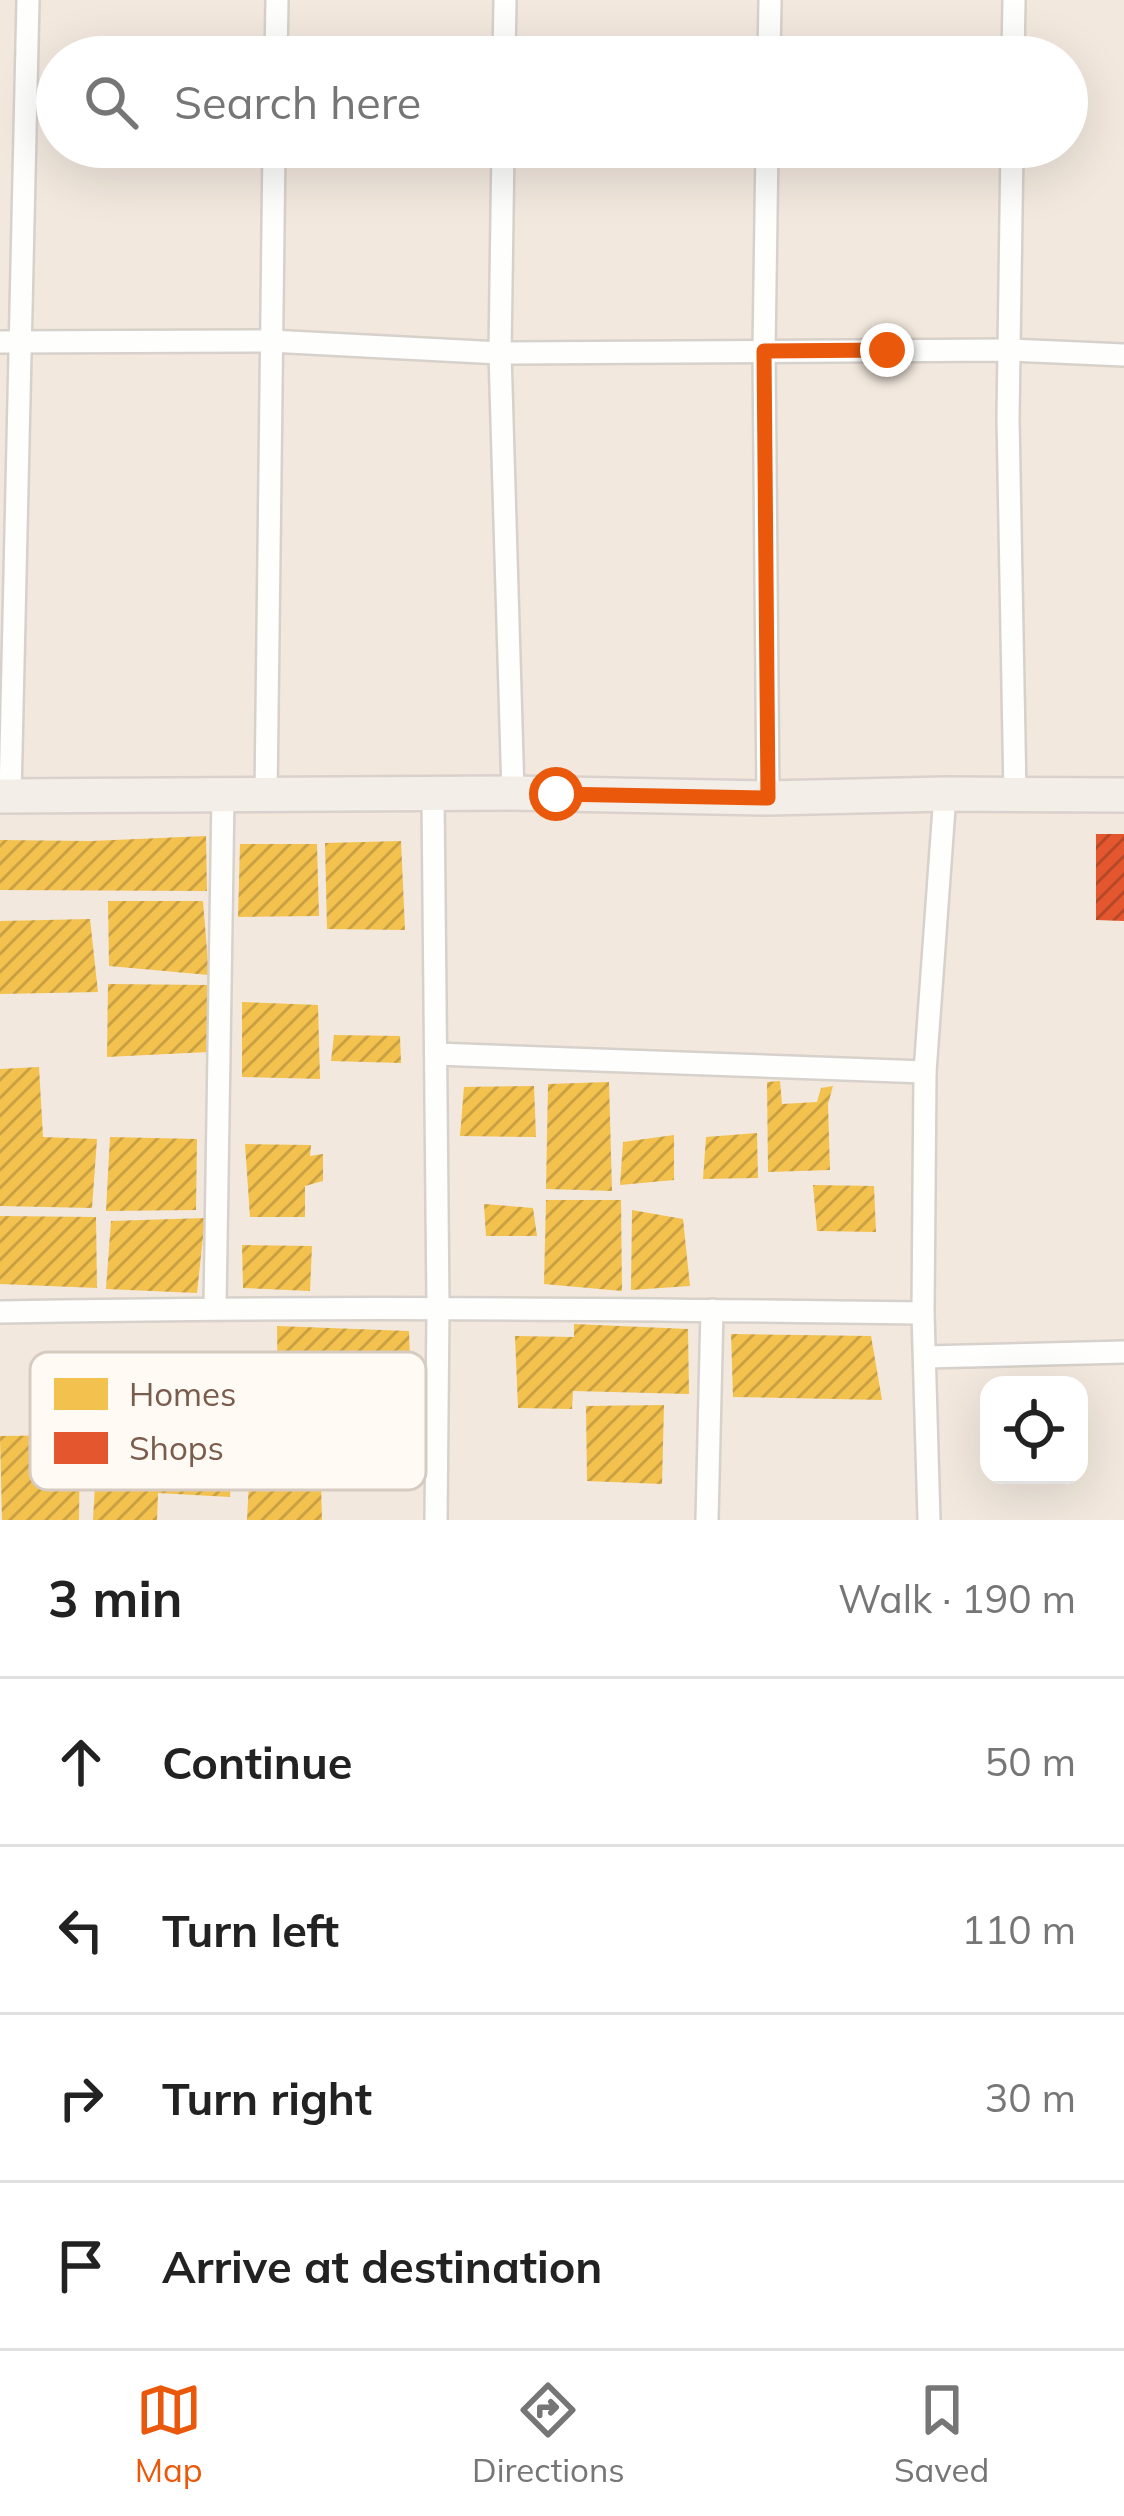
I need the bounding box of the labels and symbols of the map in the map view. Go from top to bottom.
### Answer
route end [860,323,914,377]
route start [529,767,583,821]
legend [30,1352,426,1490]
text: Homes [129,1373,236,1414]
text: Shops [129,1427,224,1468]

